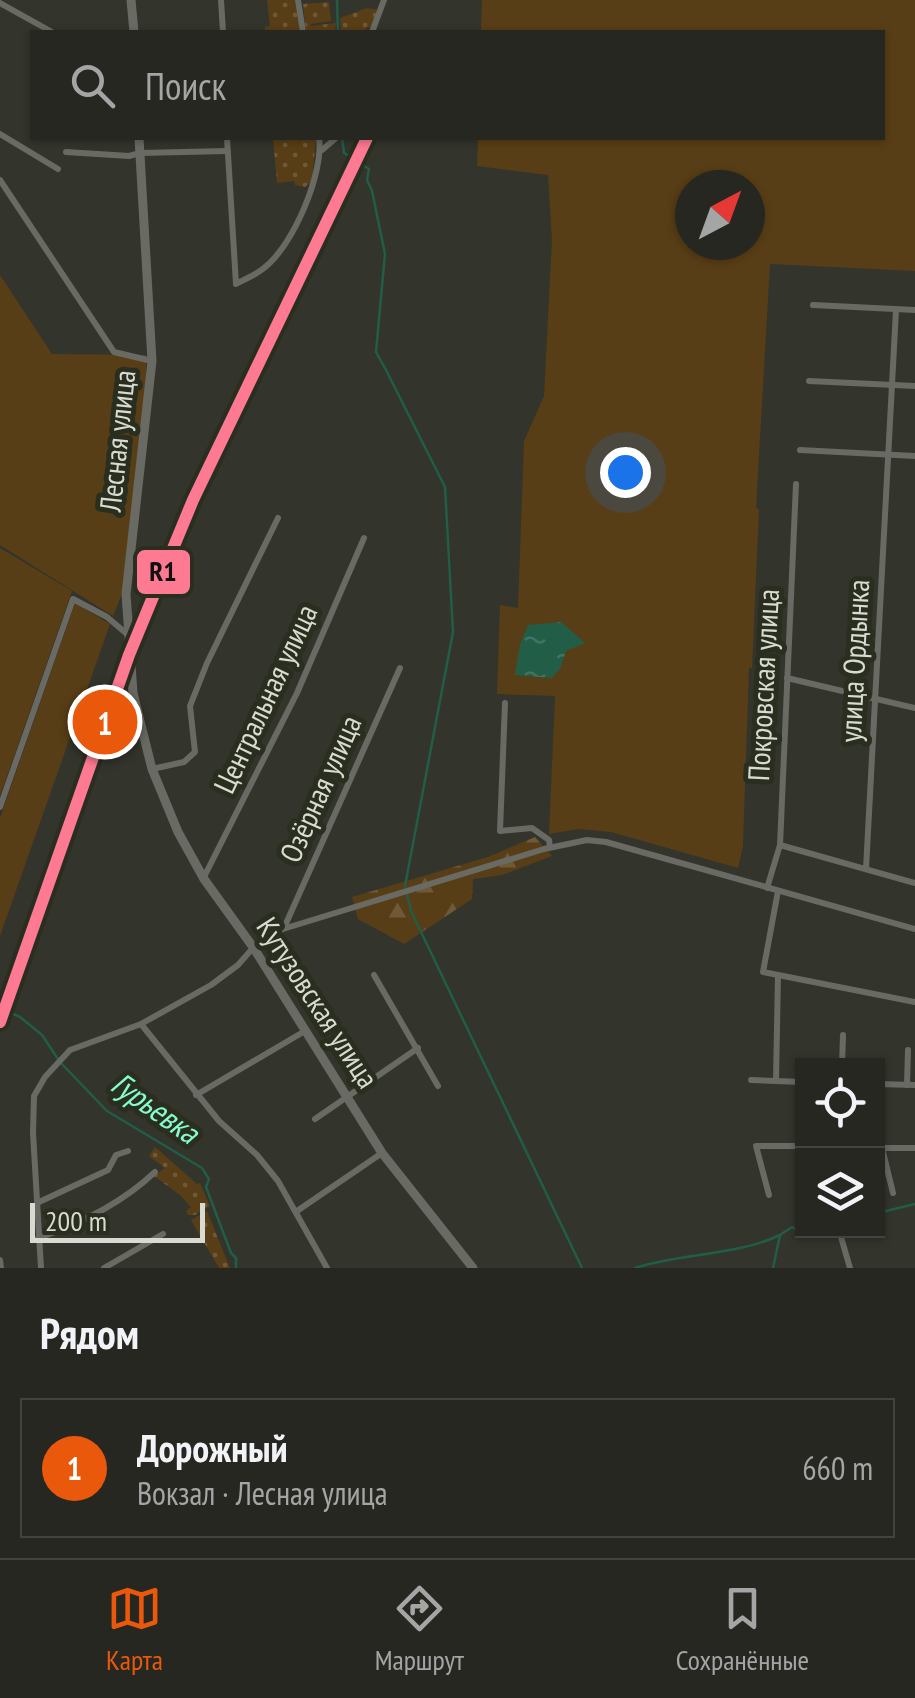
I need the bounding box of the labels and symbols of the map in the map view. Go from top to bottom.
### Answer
north arrow [675,170,765,260]
street label: Лесная улица [90,368,143,515]
your location [600,447,651,498]
line badge: R1 [135,548,192,596]
text: R1 [149,552,177,589]
street label: улица Ордынка [830,578,877,744]
street label: Покровская улица [738,588,787,782]
street label: Центральная улица [204,598,325,799]
pin: 1 [72,684,138,760]
street label: Озёрная улица [270,709,369,868]
street label: Кутузовская улица [248,909,388,1095]
water label: Гурьевка [104,1062,209,1154]
scale bar [30,1198,205,1242]

